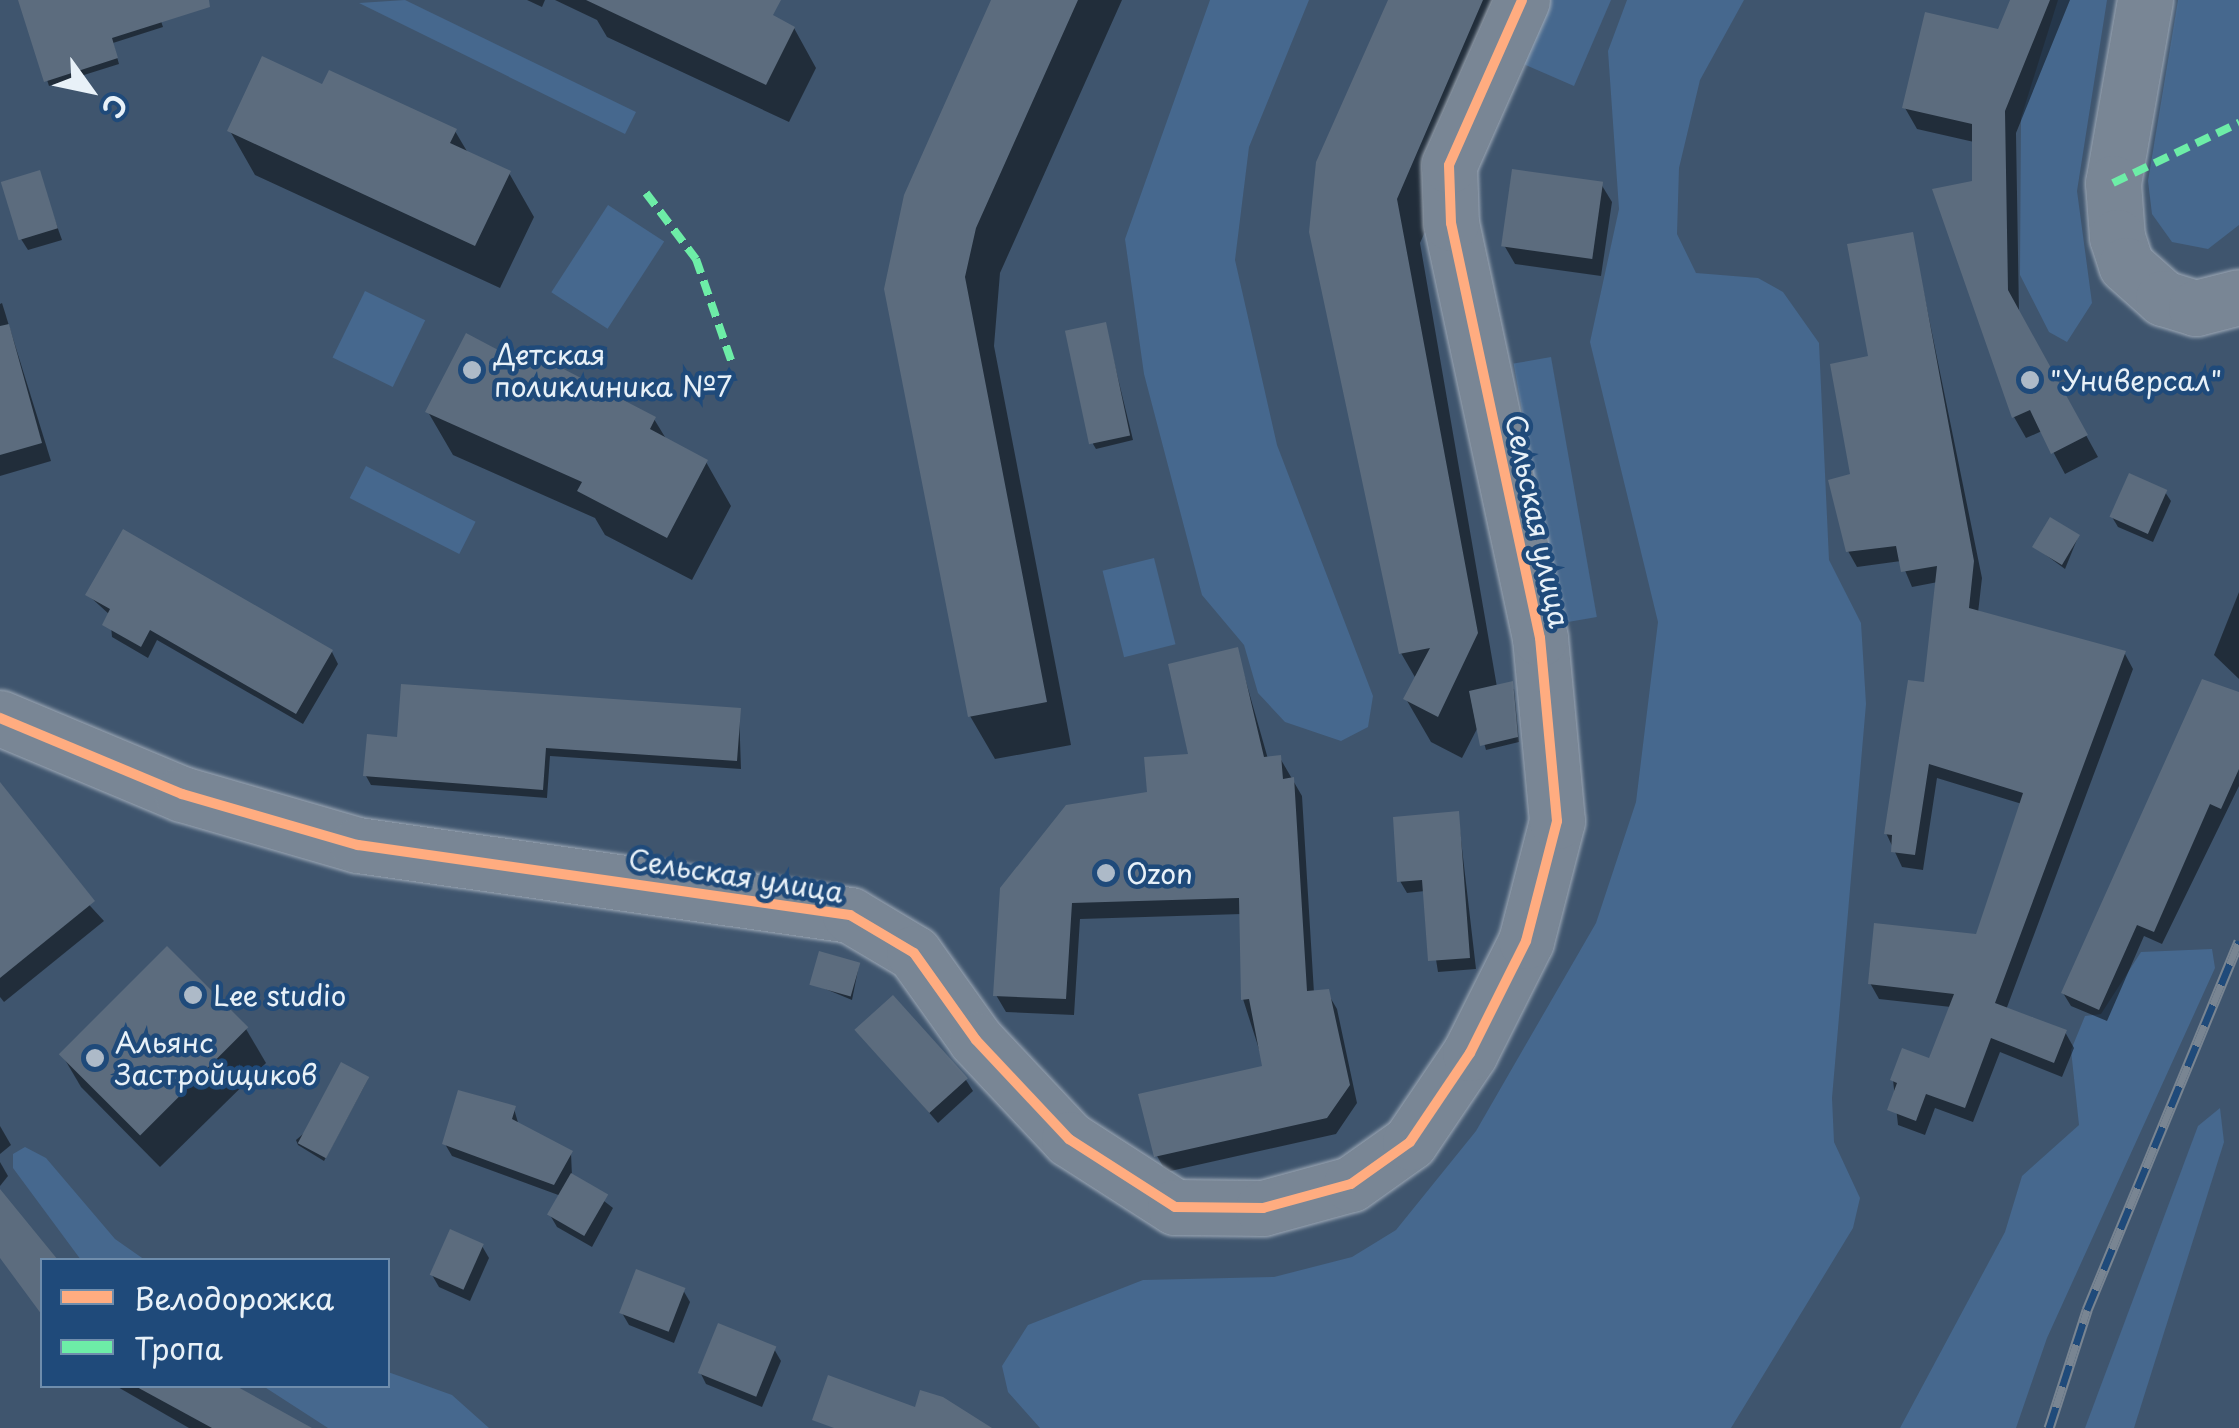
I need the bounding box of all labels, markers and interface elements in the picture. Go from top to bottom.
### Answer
north arrow [40,40,140,140]
text: С [92,86,139,127]
place label: Детская поликлиника №7 [494,337,733,403]
marker: Детская поликлиника №7 [459,357,485,383]
place label: "Универсал" [2050,363,2222,397]
marker: "Универсал" [2019,369,2041,391]
street label: Сельская улица [1499,410,1577,632]
street label: Сельская улица [625,841,847,909]
place label: Ozon [1126,856,1193,890]
marker: Ozon [1095,862,1117,884]
place label: Lee studio [213,978,348,1012]
marker: Lee studio [182,984,204,1006]
place label: Альянс Застройщиков [115,1025,317,1091]
marker: Альянс Застройщиков [84,1047,106,1069]
legend [40,1258,390,1388]
text: Велодорожка [134,1275,334,1320]
text: Тропа [134,1325,223,1370]

